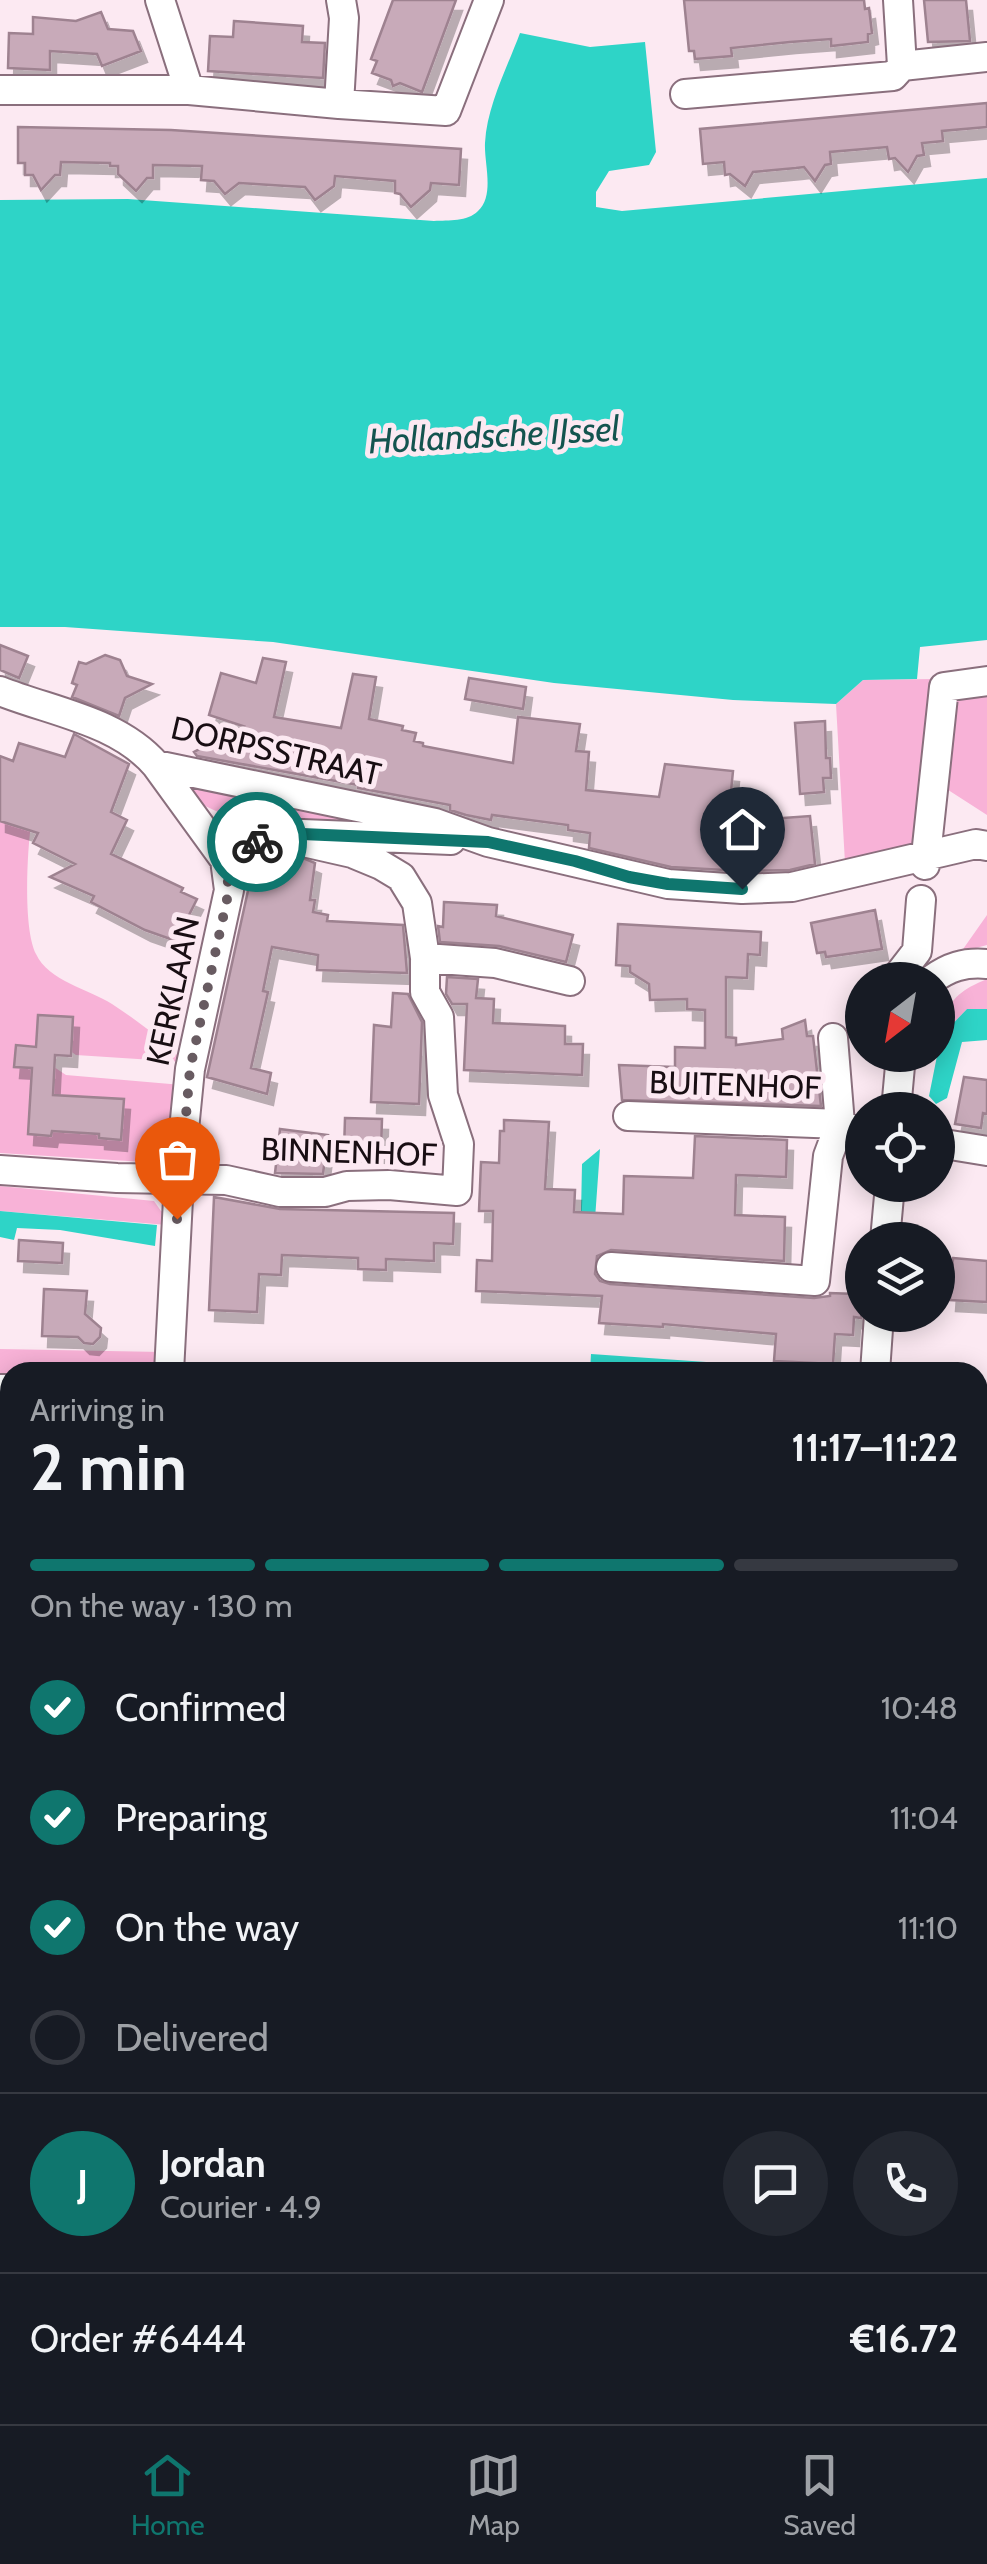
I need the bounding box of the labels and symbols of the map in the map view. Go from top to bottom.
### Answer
water label: Hollandsche IJssel [367,406,622,463]
street label: DORPSSTRAAT [167,707,385,794]
pin [700,787,785,890]
courier [207,792,307,892]
street label: KERKLAAN [138,913,207,1069]
north arrow [845,962,955,1072]
street label: BUITENHOF [649,1062,822,1107]
pin [135,1117,220,1220]
street label: BINNENHOF [260,1129,438,1174]

